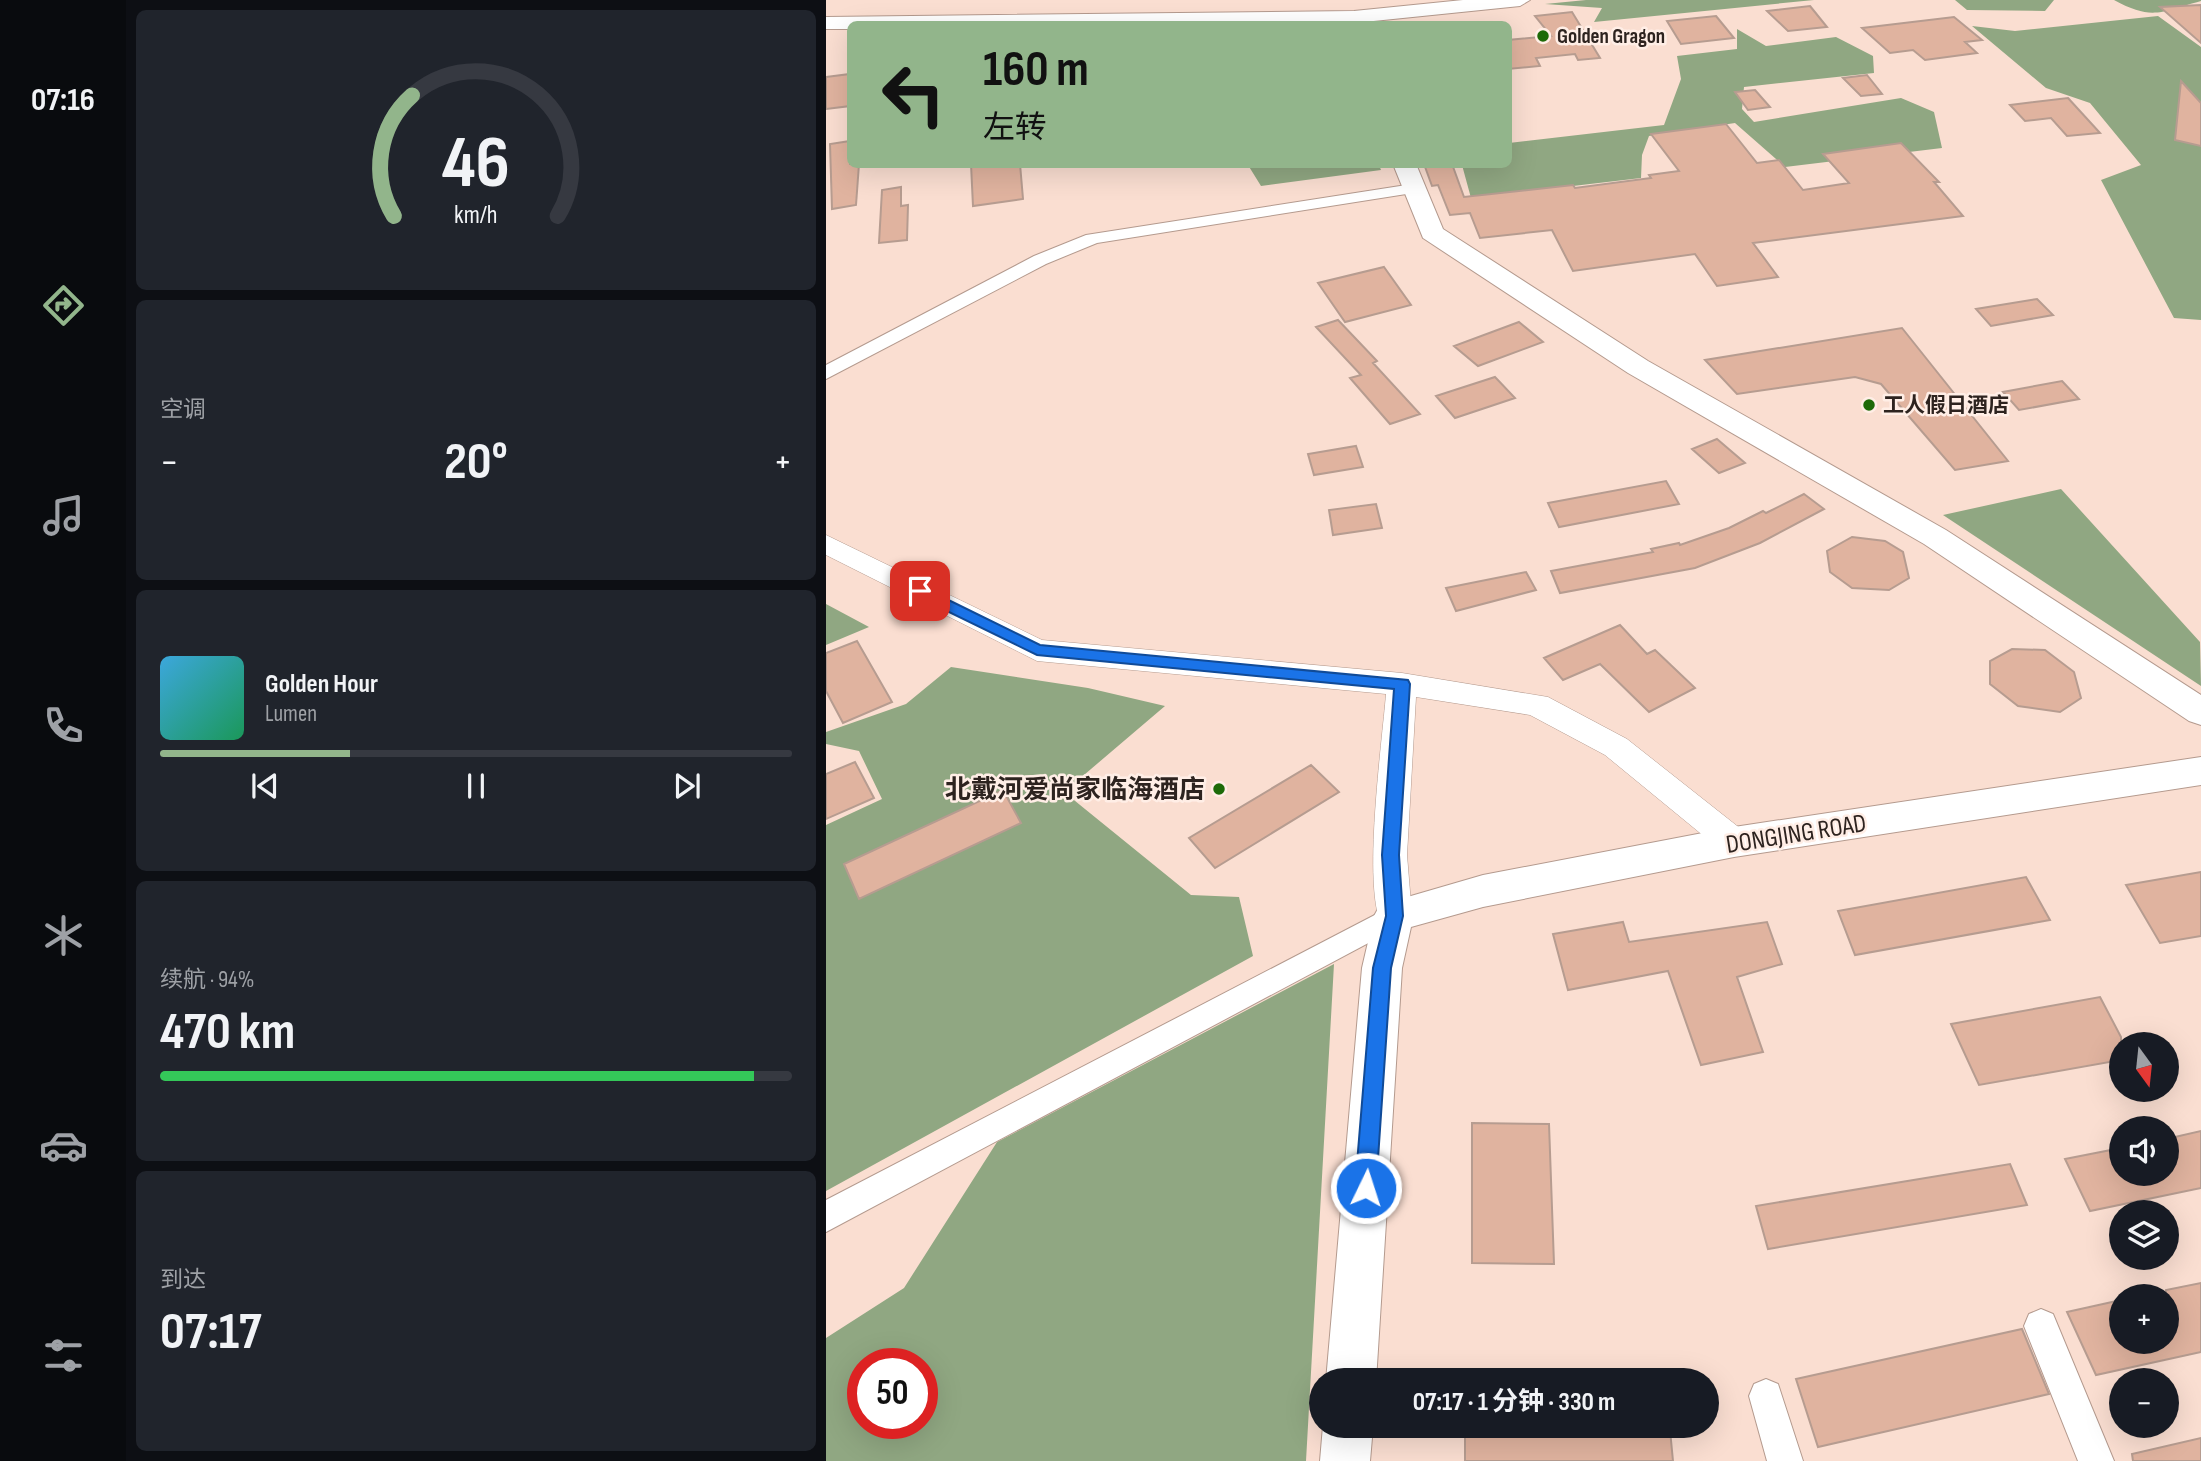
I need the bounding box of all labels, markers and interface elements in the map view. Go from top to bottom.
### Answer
place label: Golden Gragon [1557,24,1665,49]
marker: Golden Gragon [1535,28,1551,44]
text: 160 m [983,41,1089,100]
icon: left [868,49,959,140]
text: 07:16 [31,81,95,120]
text: 左转 [983,109,1047,148]
text: 46 [442,120,510,208]
text: km/h [454,200,498,231]
icon: directions [39,281,88,330]
place label: 工人假日酒店 [1883,393,2009,418]
text: 空调 [160,396,206,424]
marker: 工人假日酒店 [1861,397,1877,413]
text: 20° [444,431,508,494]
text: − [160,440,179,485]
text: + [773,440,792,485]
icon: music [39,491,88,540]
pin [890,561,950,621]
icon: arrive [901,572,939,610]
text: Golden Hour [265,669,378,700]
text: Lumen [265,700,317,728]
icon: phone [39,701,88,750]
icon: previous [246,767,284,805]
icon: pause [457,767,495,805]
icon: next [668,767,706,805]
place label: 北戴河爱尚家临海酒店 [945,775,1205,806]
marker: 北戴河爱尚家临海酒店 [1211,781,1227,797]
street label: DONGJING ROAD [1724,808,1868,861]
icon: climate [39,911,88,960]
text: 续航 · 94% [160,966,254,994]
text: 470 km [160,1001,295,1064]
north arrow [2109,1032,2179,1102]
map controls [2109,1032,2179,1438]
button: sound [2109,1116,2179,1186]
icon: car [39,1121,88,1170]
position arrow [1329,1151,1403,1225]
button: layers [2109,1200,2179,1270]
text: 到达 [160,1266,206,1294]
button: + [2109,1284,2179,1354]
text: 07:17 [160,1301,261,1364]
icon: filters [39,1331,88,1380]
speed limit sign: 50 [847,1348,938,1439]
button: − [2109,1368,2179,1438]
text: 07:17 · 1 分钟 · 330 m [1413,1387,1615,1418]

